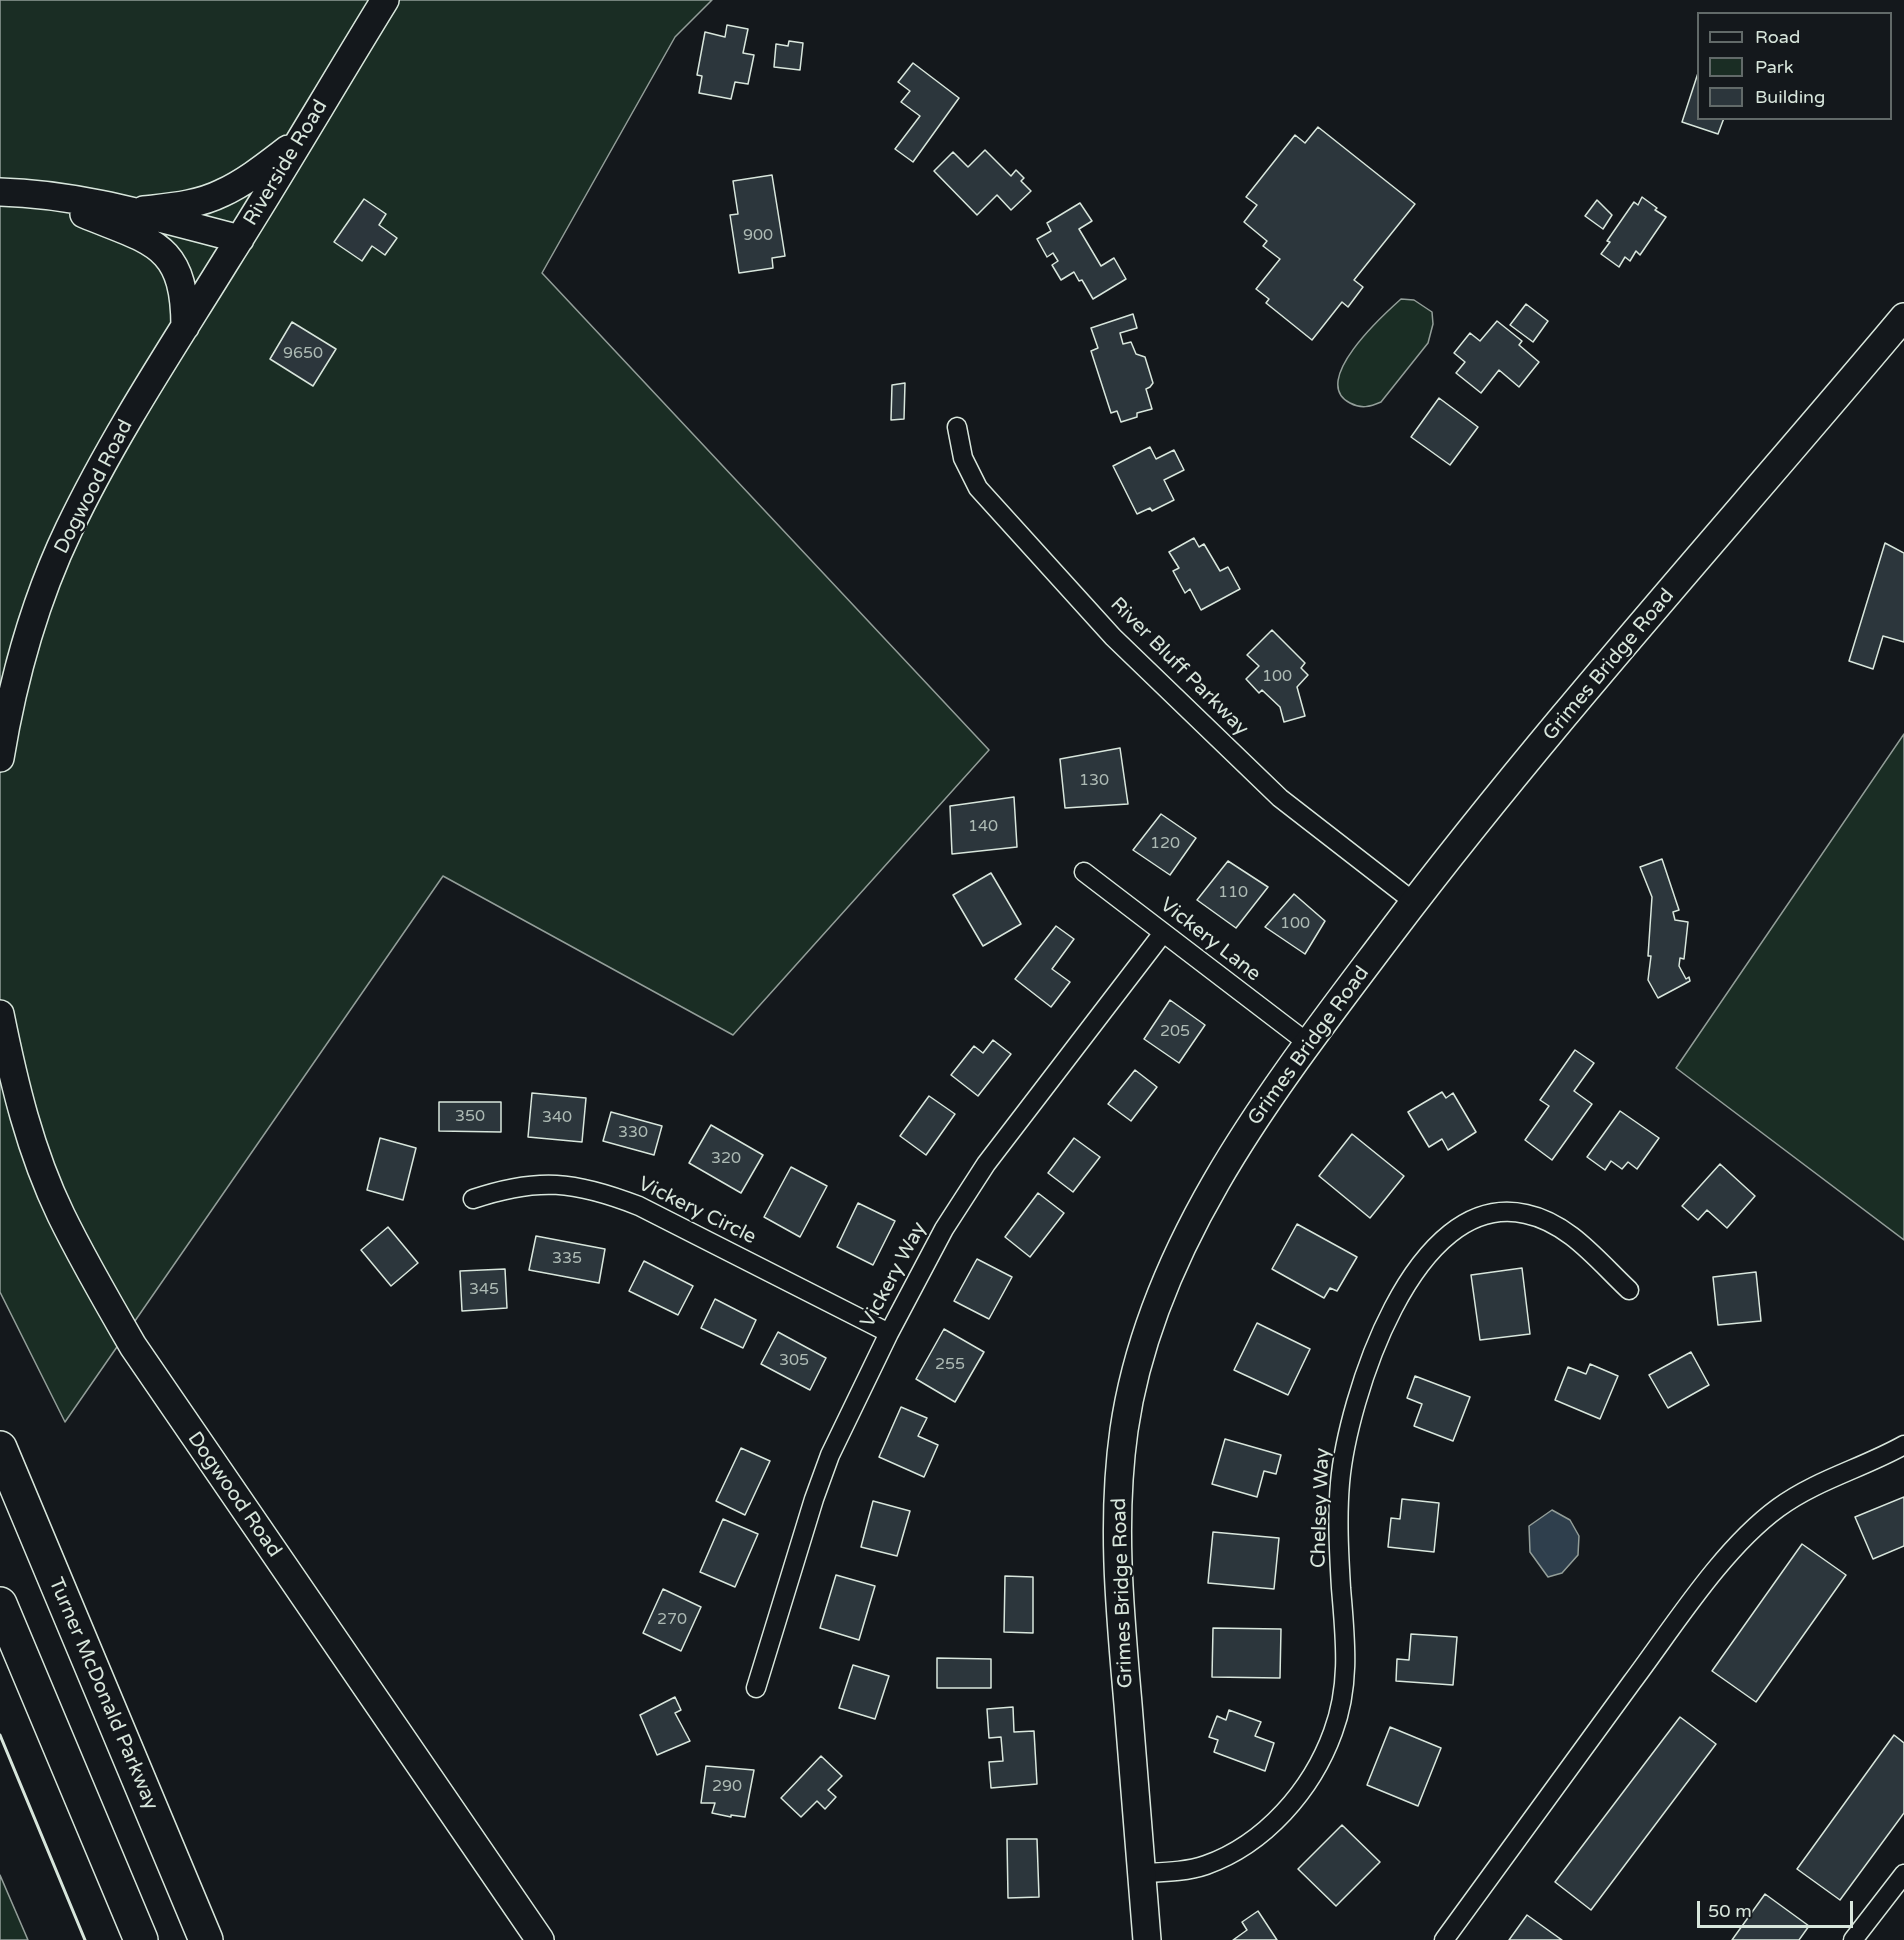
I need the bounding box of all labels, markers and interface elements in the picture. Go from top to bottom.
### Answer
legend [1697,12,1892,120]
text: Road [1755,26,1800,48]
text: Park [1755,56,1793,78]
text: Building [1755,86,1825,108]
street label: Riverside Road [239,96,333,230]
house number: 900 [743,226,773,246]
house number: 9650 [283,344,323,364]
street label: Dogwood Road [50,416,138,558]
street label: Grimes Bridge Road [1539,584,1679,746]
street label: River Bluff Parkway [1105,593,1253,741]
house number: 100 [1262,667,1292,687]
house number: 130 [1079,771,1109,791]
house number: 140 [968,817,998,837]
house number: 120 [1150,834,1180,854]
house number: 110 [1218,883,1248,903]
street label: Vickery Lane [1155,893,1265,987]
house number: 100 [1280,914,1310,934]
street label: Grimes Bridge Road [1243,962,1375,1130]
house number: 205 [1160,1022,1190,1042]
house number: 350 [455,1107,485,1127]
house number: 340 [542,1108,572,1128]
house number: 330 [618,1123,648,1143]
house number: 320 [711,1149,741,1169]
street label: Vickery Circle [634,1172,760,1250]
street label: Vickery Way [856,1218,932,1332]
house number: 335 [552,1249,582,1269]
house number: 345 [469,1280,499,1300]
house number: 305 [779,1351,809,1371]
house number: 255 [935,1355,965,1375]
street label: Dogwood Road [182,1428,286,1562]
street label: Chelsey Way [1307,1447,1335,1569]
street label: Grimes Bridge Road [1108,1497,1138,1689]
street label: Turner McDonald Parkway [43,1574,163,1814]
house number: 270 [657,1610,687,1630]
house number: 290 [712,1777,742,1797]
scale bar [1700,1889,1856,1927]
text: 50 m [1708,1900,1752,1922]

